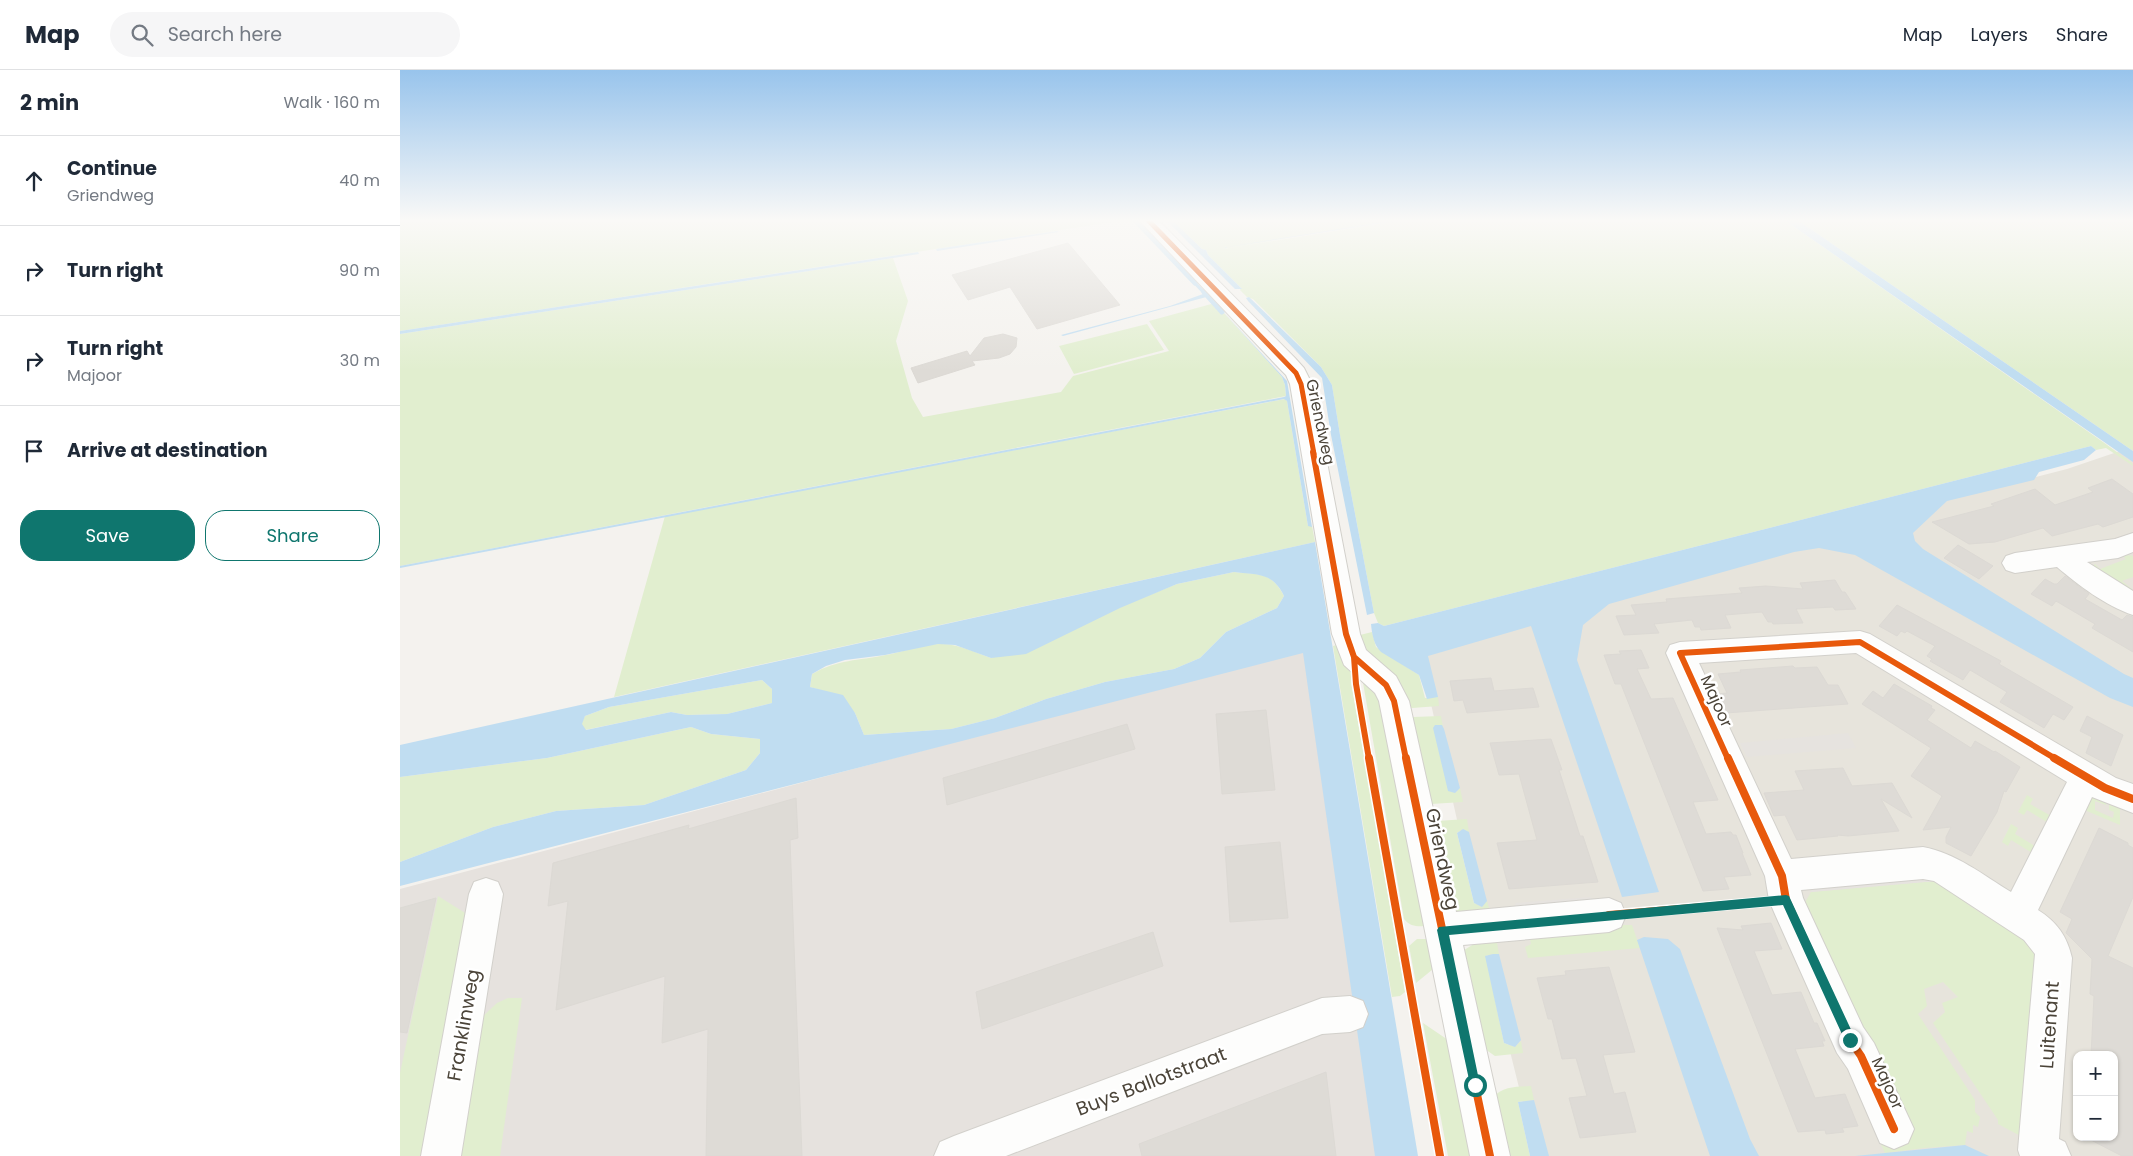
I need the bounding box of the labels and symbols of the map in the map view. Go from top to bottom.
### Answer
street label: Griendweg [1300,377,1341,467]
street label: Majoor [1695,671,1738,731]
street label: Griendweg [1419,806,1466,913]
street label: Franklinweg [440,967,487,1083]
street label: Luitenant [2033,980,2066,1070]
route end [1839,1029,1862,1052]
street label: Buys Ballotstraat [1072,1040,1230,1123]
street label: Majoor [1866,1053,1909,1113]
route start [1464,1074,1487,1097]

